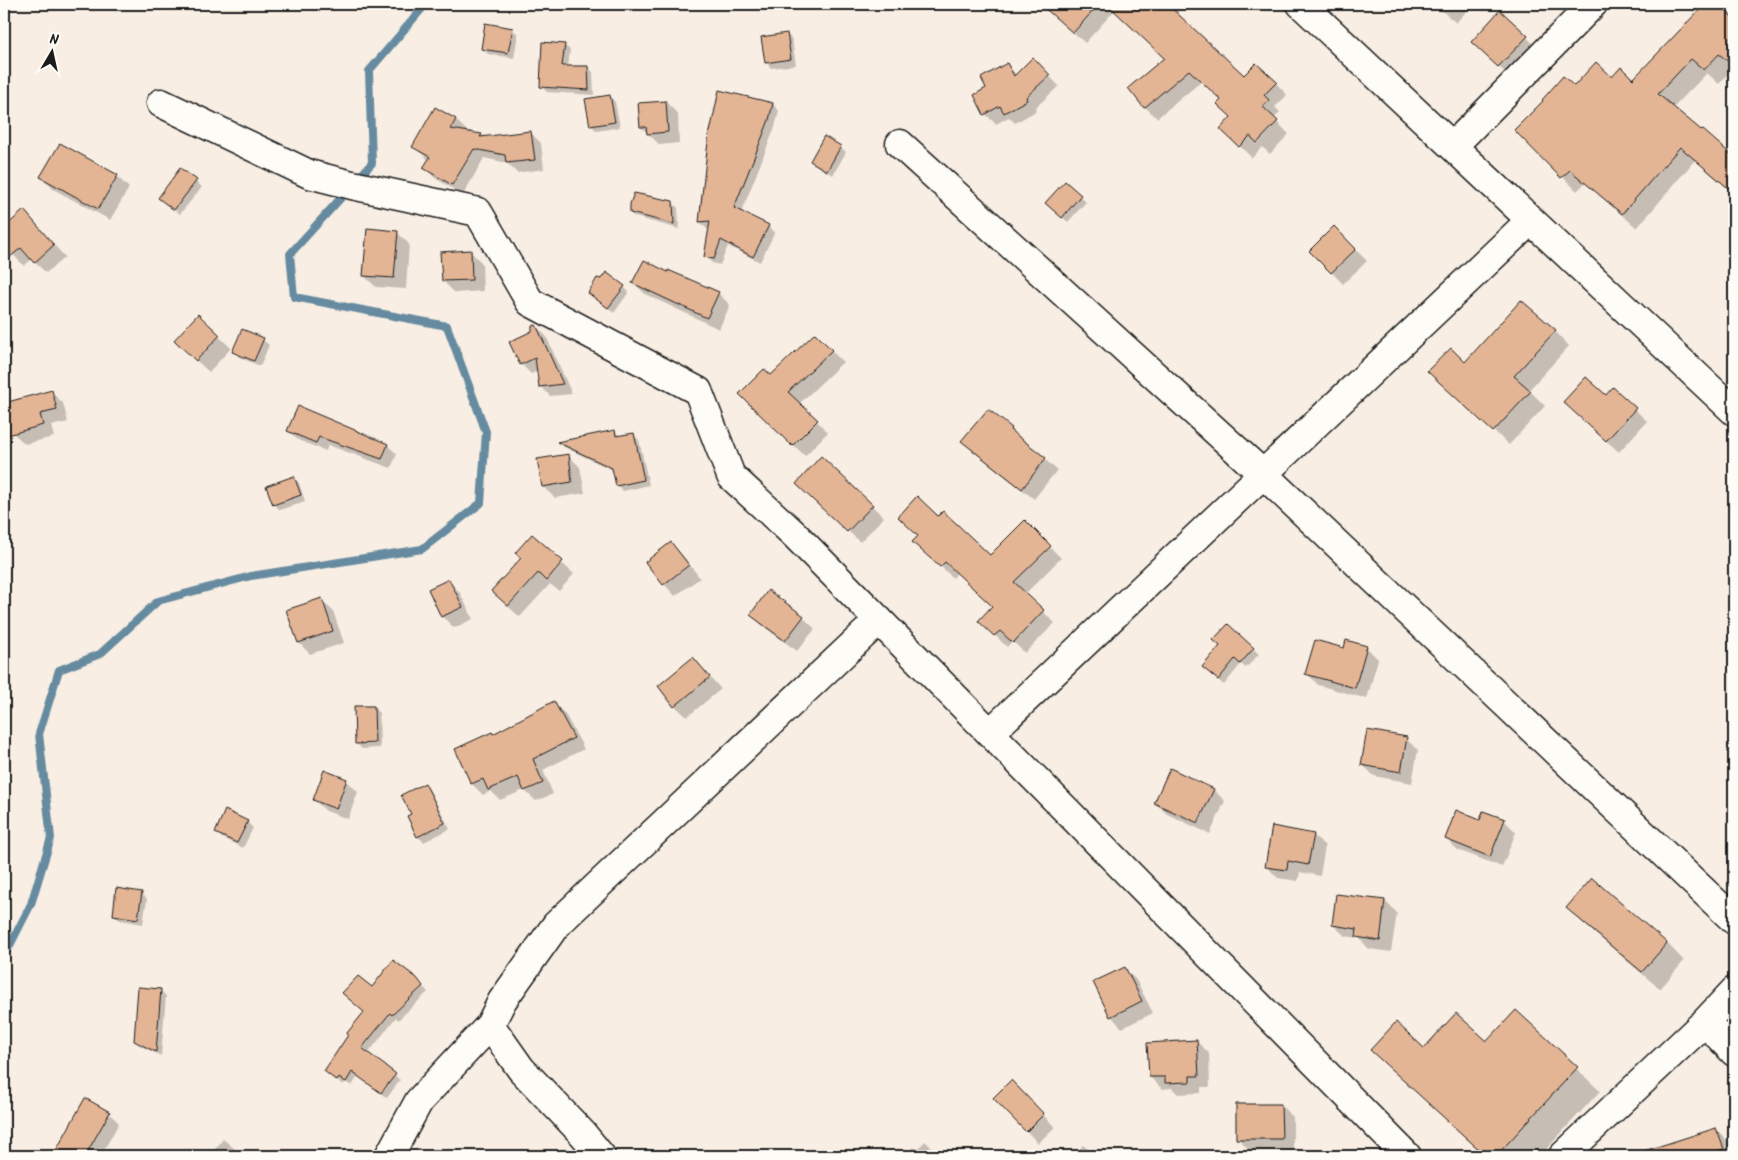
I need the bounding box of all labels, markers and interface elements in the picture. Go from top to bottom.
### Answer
north arrow [28,28,78,78]
text: N [48,29,60,52]

